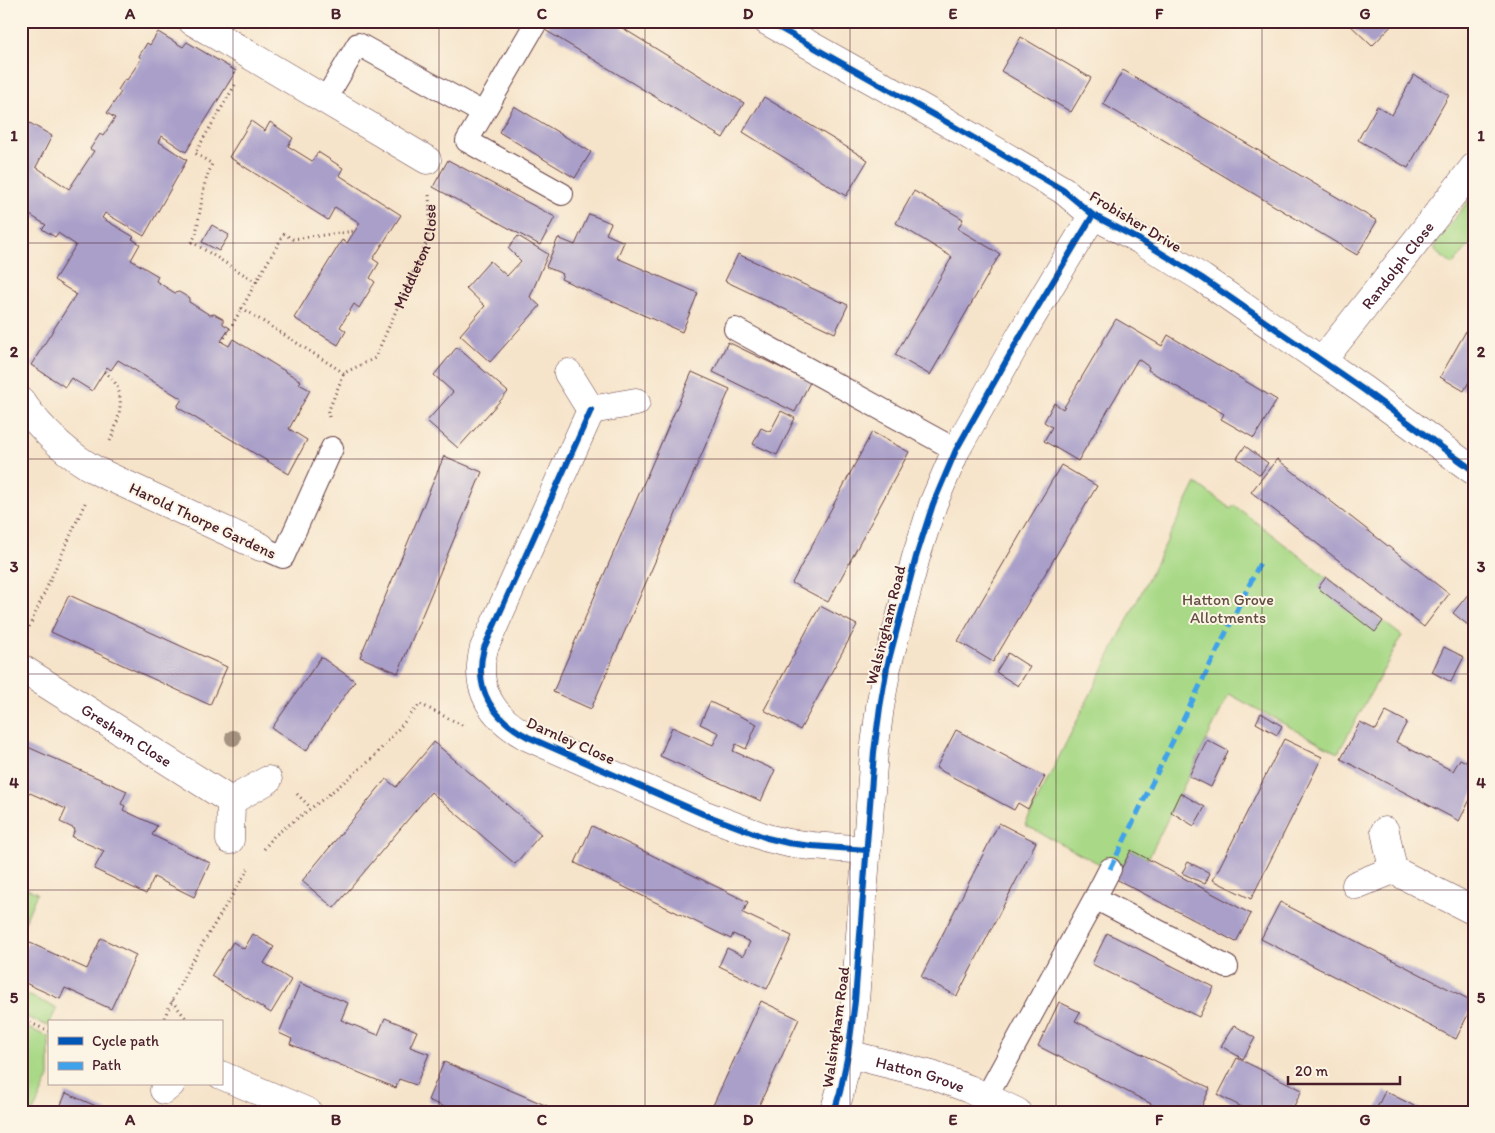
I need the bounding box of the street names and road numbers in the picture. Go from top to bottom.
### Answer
street label: Frobisher Drive [1086,186,1185,256]
street label: Middleton Close [389,204,440,312]
street label: Randolph Close [1357,218,1438,313]
street label: Harold Thorpe Gardens [126,478,279,563]
street label: Walsingham Road [861,563,910,687]
street label: Gresham Close [78,700,175,771]
street label: Darnley Close [524,712,618,768]
street label: Walsingham Road [818,965,853,1089]
street label: Hatton Grove [874,1052,967,1097]

